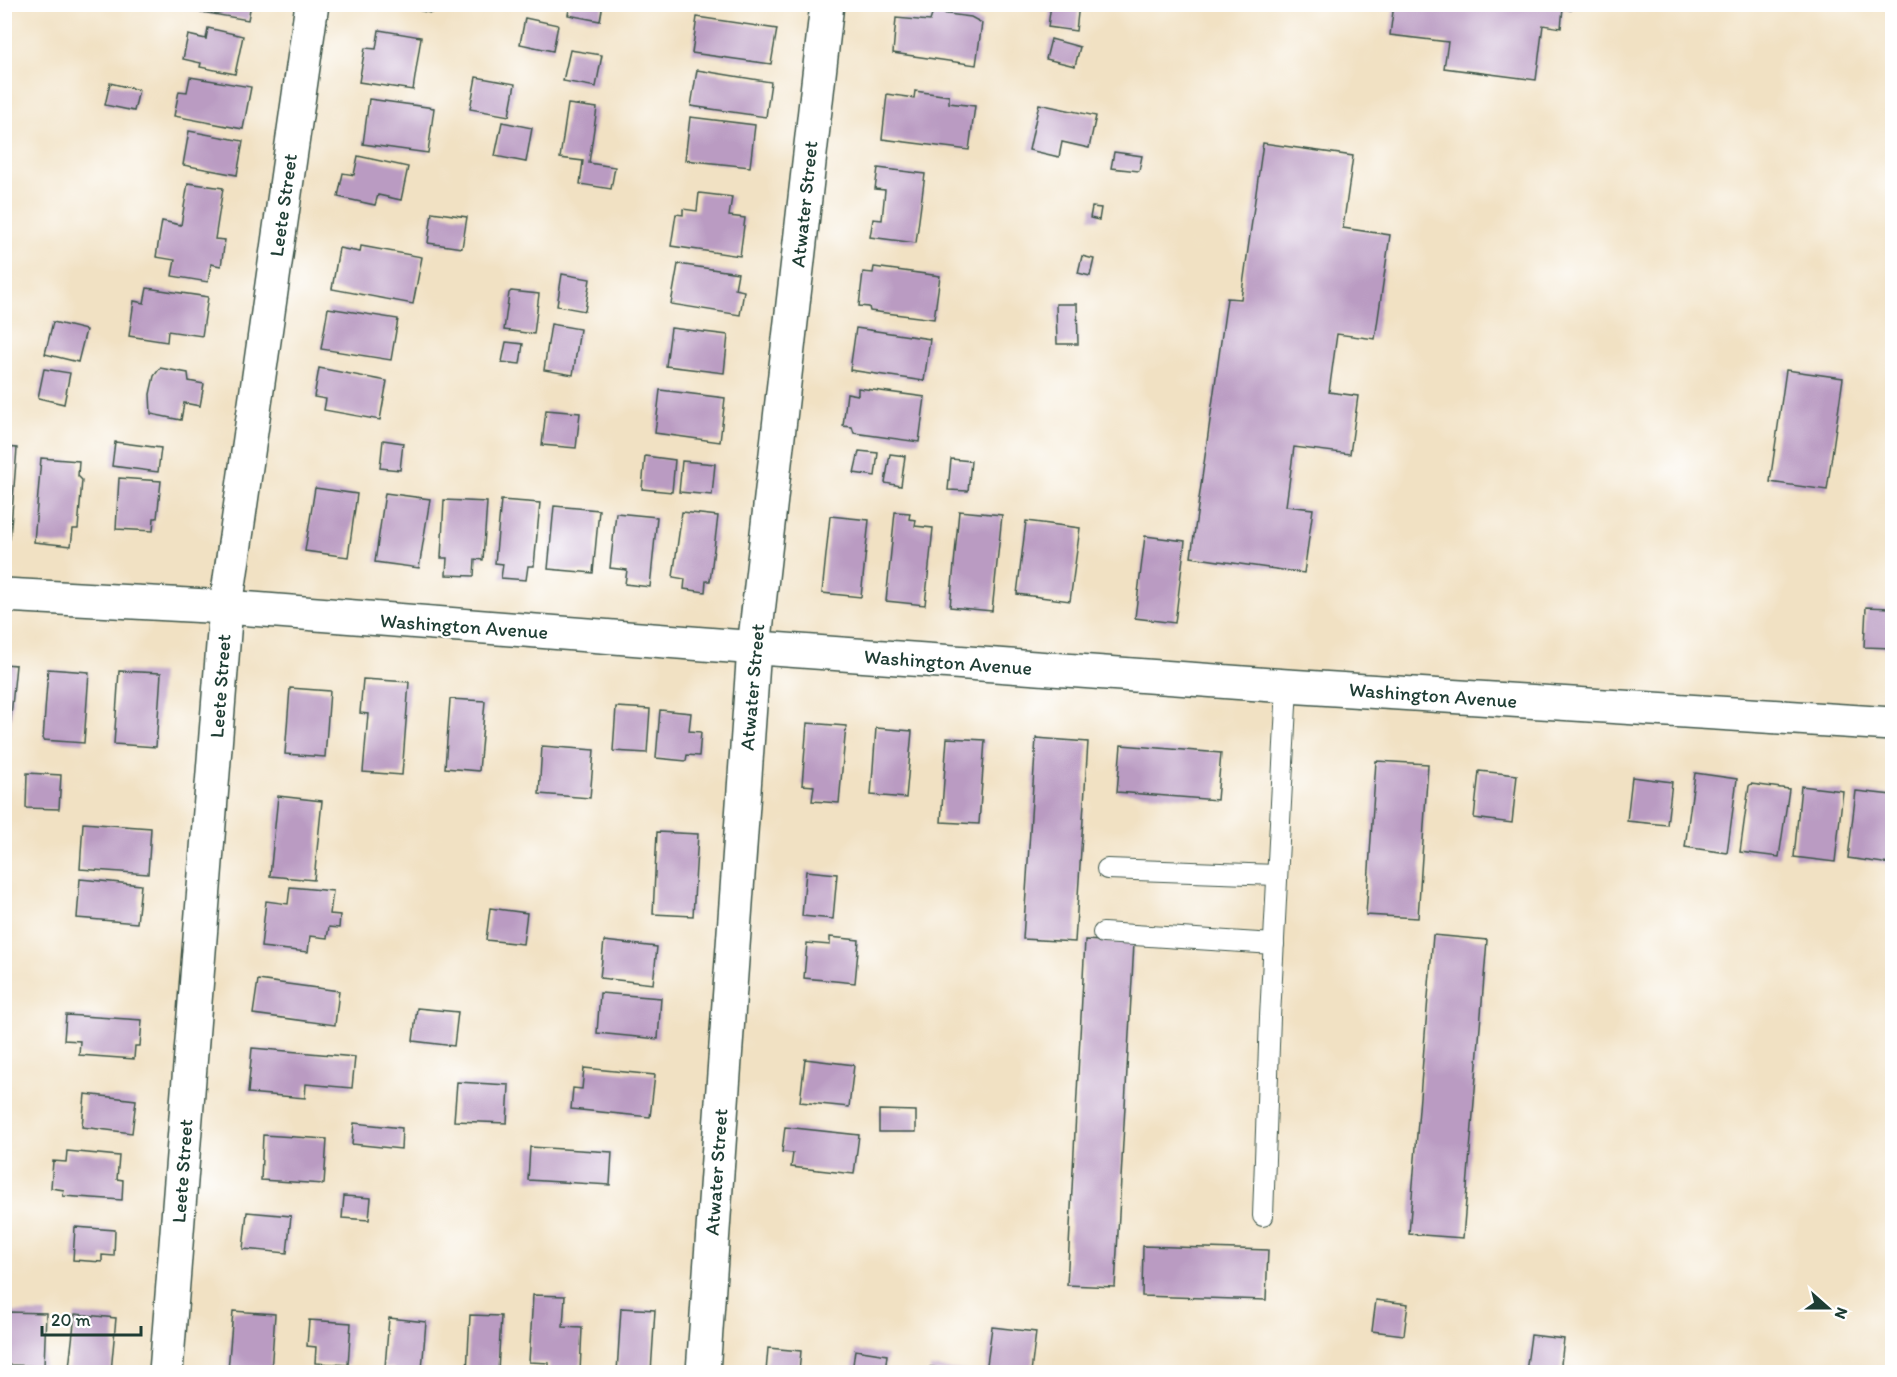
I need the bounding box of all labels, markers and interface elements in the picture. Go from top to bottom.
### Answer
street label: Atwater Street [785,140,823,268]
street label: Leete Street [264,152,302,258]
street label: Washington Avenue [379,608,549,644]
street label: Atwater Street [735,623,769,751]
street label: Leete Street [204,633,236,739]
street label: Washington Avenue [863,644,1033,680]
street label: Washington Avenue [1348,677,1518,713]
street label: Atwater Street [700,1108,732,1236]
street label: Leete Street [166,1118,198,1224]
north arrow [1798,1278,1858,1338]
scale bar [42,1299,141,1337]
text: N [1831,1305,1852,1322]
text: 20 m [51,1309,91,1331]

